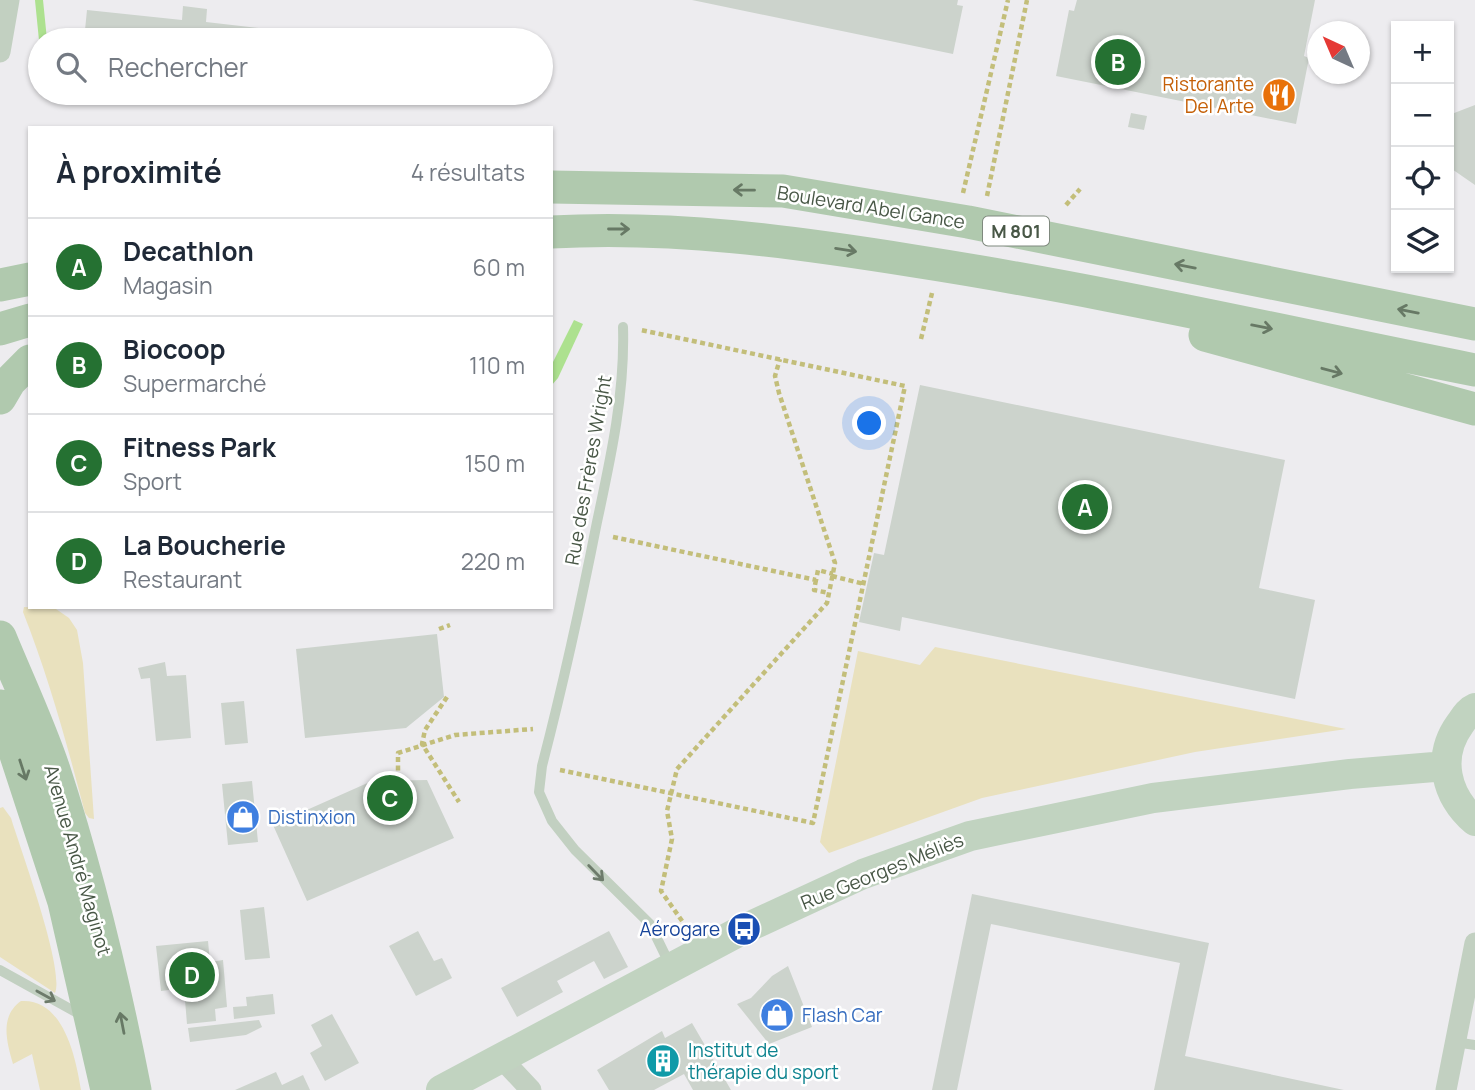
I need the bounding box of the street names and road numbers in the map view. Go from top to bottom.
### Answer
street label: Boulevard Abel Gance [775,179,967,235]
road number: M 801 [983,216,1049,246]
street label: Rue des Frères Wright [558,373,618,567]
street label: Avenue André Maginot [38,762,118,958]
street label: Rue Georges Méliès [797,826,967,916]

